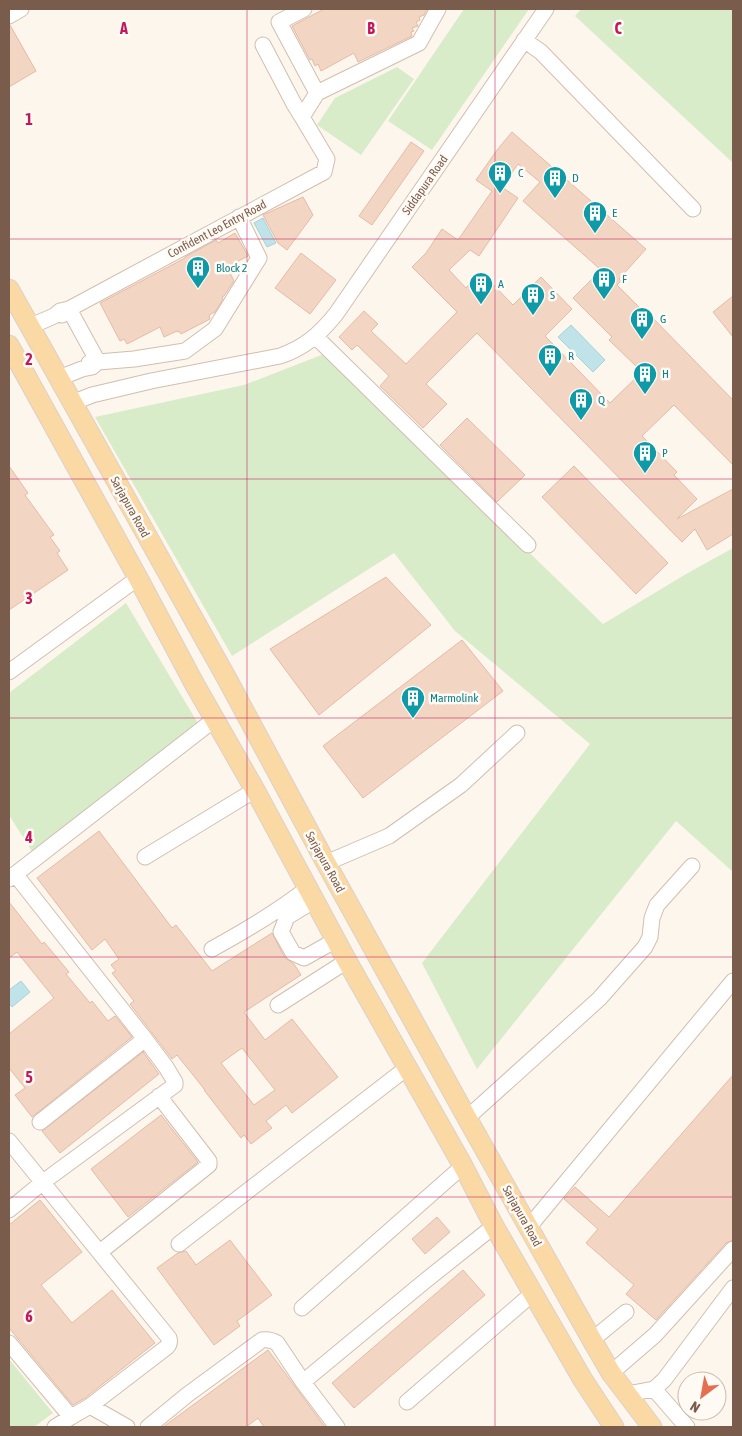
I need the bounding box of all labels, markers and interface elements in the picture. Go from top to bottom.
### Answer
text: A [119,19,128,37]
text: B [367,19,375,37]
text: C [614,19,622,37]
text: 1 [25,110,33,128]
street label: Siddapura Road [399,152,451,218]
building icon: C [487,160,513,194]
building icon: D [542,165,568,199]
place label: C [518,166,524,180]
place label: D [572,171,579,185]
street label: Confident Leo Entry Road [165,197,269,261]
building icon: E [582,200,608,234]
place label: E [612,206,617,220]
building icon: Block 2 [185,255,211,289]
place label: Block 2 [216,261,247,275]
building icon: F [591,266,617,300]
building icon: A [468,271,494,305]
place label: F [622,272,627,286]
place label: A [498,277,504,291]
building icon: S [520,282,546,316]
place label: S [550,288,555,302]
building icon: G [629,306,655,340]
place label: G [660,312,666,326]
building icon: R [537,343,563,377]
place label: R [568,349,574,363]
text: 2 [25,350,33,368]
building icon: H [632,361,658,395]
place label: H [662,367,669,381]
building icon: Q [568,387,594,421]
place label: Q [598,393,606,407]
building icon: P [632,440,658,474]
place label: P [662,446,668,460]
street label: Sarjapura Road [108,474,152,540]
text: 3 [25,589,33,607]
building icon: Marmolink [400,685,426,719]
place label: Marmolink [430,691,479,705]
text: 4 [24,828,33,846]
street label: Sarjapura Road [303,829,347,895]
text: 5 [25,1068,33,1086]
street label: Sarjapura Road [500,1183,544,1249]
text: 6 [25,1307,33,1325]
north arrow [677,1371,727,1421]
text: N [687,1398,703,1416]

